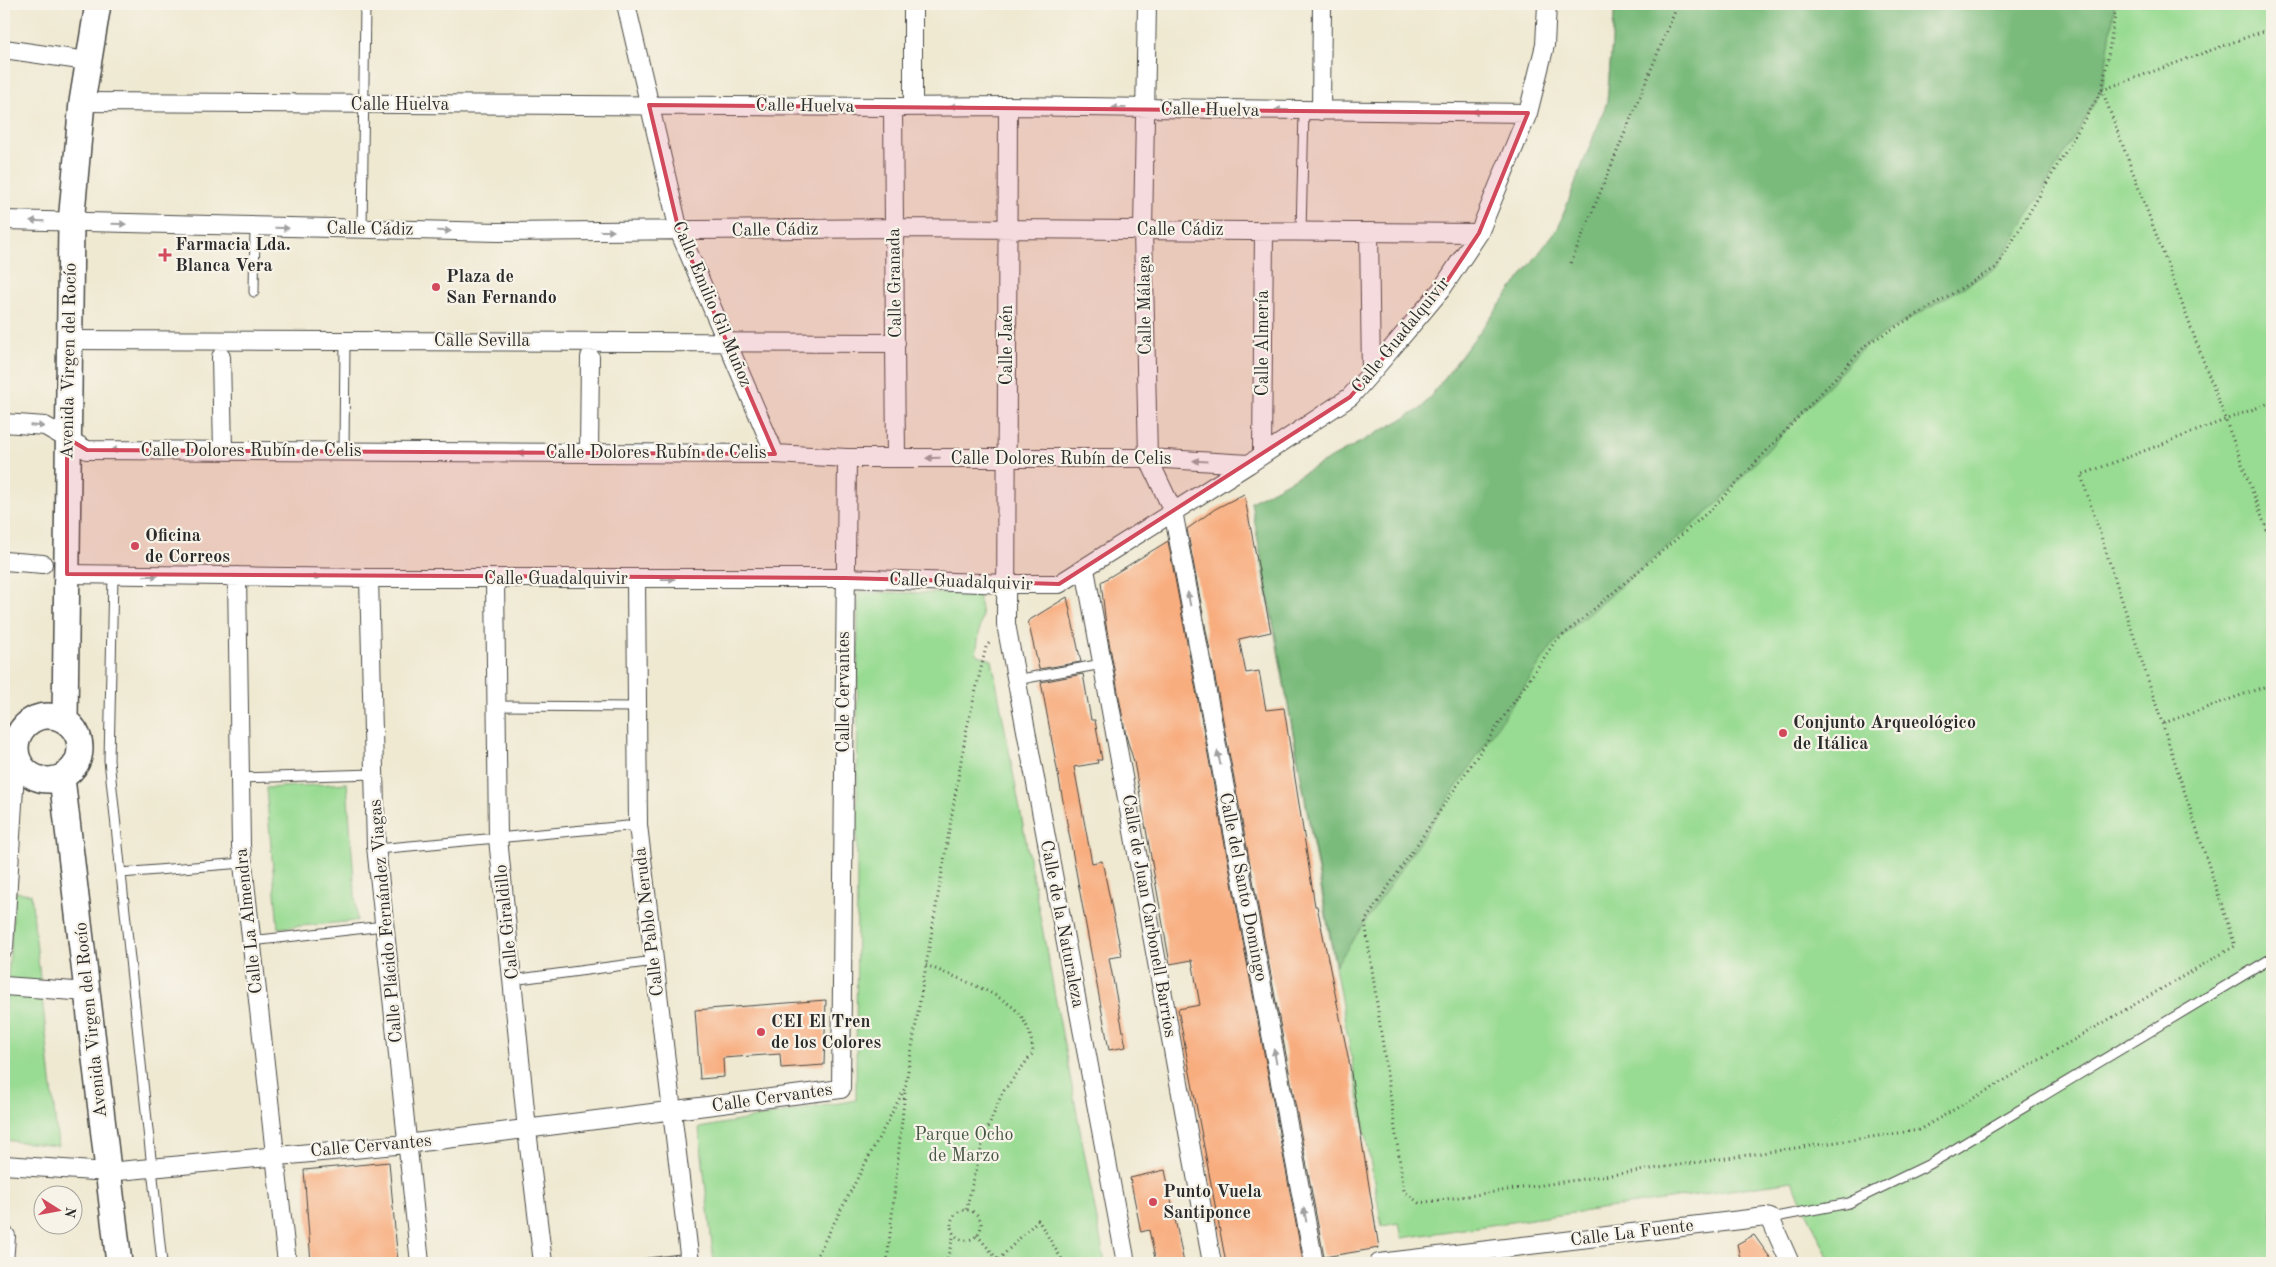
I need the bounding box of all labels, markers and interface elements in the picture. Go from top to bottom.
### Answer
street label: Calle Huelva [351,96,449,114]
street label: Calle Huelva [755,96,855,116]
street label: Calle Huelva [1160,100,1260,120]
one-way arrow [949,103,965,111]
one-way arrow [1111,104,1127,112]
one-way arrow [1274,106,1290,114]
one-way arrow [1471,108,1487,116]
one-way arrow [29,217,45,225]
street label: Calle Emilio Gil Muñoz [669,218,755,390]
street label: Calle Cádiz [326,219,414,239]
one-way arrow [112,220,128,228]
street label: Calle Cádiz [731,220,819,240]
street label: Calle Cádiz [1136,221,1224,239]
one-way arrow [274,224,290,232]
one-way arrow [437,227,453,235]
one-way arrow [599,227,615,235]
street label: Calle Granada [885,228,905,338]
place label: Farmacia Lda. Blanca Vera [175,236,291,275]
marker: Farmacia Lda. Blanca Vera [159,249,171,261]
street label: Calle Málaga [1135,255,1155,355]
street label: Avenida Virgen del Rocío [58,262,80,459]
place label: Plaza de San Fernando [446,268,557,307]
street label: Calle Guadalquivir [1349,273,1454,397]
marker: Plaza de San Fernando [430,281,442,293]
street label: Calle Almería [1254,290,1272,396]
street label: Calle Jaén [998,304,1016,385]
street label: Calle Sevilla [434,332,530,350]
one-way arrow [29,422,45,430]
street label: Calle Dolores Rubín de Celis [140,442,362,460]
street label: Calle Dolores Rubín de Celis [545,444,767,462]
one-way arrow [110,446,126,454]
one-way arrow [517,448,533,456]
street label: Calle Dolores Rubín de Celis [950,450,1172,468]
one-way arrow [925,454,941,462]
one-way arrow [1192,457,1208,465]
place label: Oficina de Correos [145,527,230,566]
marker: Oficina de Correos [129,540,141,552]
street label: Calle Guadalquivir [484,570,629,588]
street label: Calle Guadalquivir [889,570,1034,594]
one-way arrow [143,572,159,580]
one-way arrow [305,573,321,581]
one-way arrow [660,575,676,583]
one-way arrow [1185,590,1193,606]
street label: Calle Cervantes [835,631,853,753]
place label: Conjunto Arqueológico de Itálica [1793,714,1976,753]
marker: Conjunto Arqueológico de Itálica [1777,727,1789,739]
one-way arrow [1215,750,1223,766]
street label: Calle del Santo Domingo [1216,791,1270,983]
street label: Calle de Juan Carbonell Barrios [1119,793,1179,1039]
street label: Calle Plácido Fernández Viagas [366,798,406,1044]
street label: Calle de la Naturaleza [1037,839,1087,1009]
street label: Calle Pablo Neruda [631,846,667,997]
street label: Calle La Almendra [232,847,266,995]
street label: Calle Giraldillo [492,863,522,981]
street label: Avenida Virgen del Rocío [72,921,110,1119]
place label: CEI El Tren de los Colores [771,1013,881,1052]
marker: CEI El Tren de los Colores [755,1026,767,1038]
one-way arrow [1270,1047,1278,1063]
street label: Calle Cervantes [710,1081,834,1115]
park label: Parque Ocho de Marzo [915,1126,1013,1165]
street label: Calle Cervantes [310,1132,433,1160]
place label: Punto Vuela Santiponce [1163,1183,1262,1222]
north arrow [32,1184,82,1234]
marker: Punto Vuela Santiponce [1147,1196,1159,1208]
text: N [62,1206,78,1219]
one-way arrow [1300,1207,1308,1223]
street label: Calle La Fuente [1569,1216,1695,1250]

